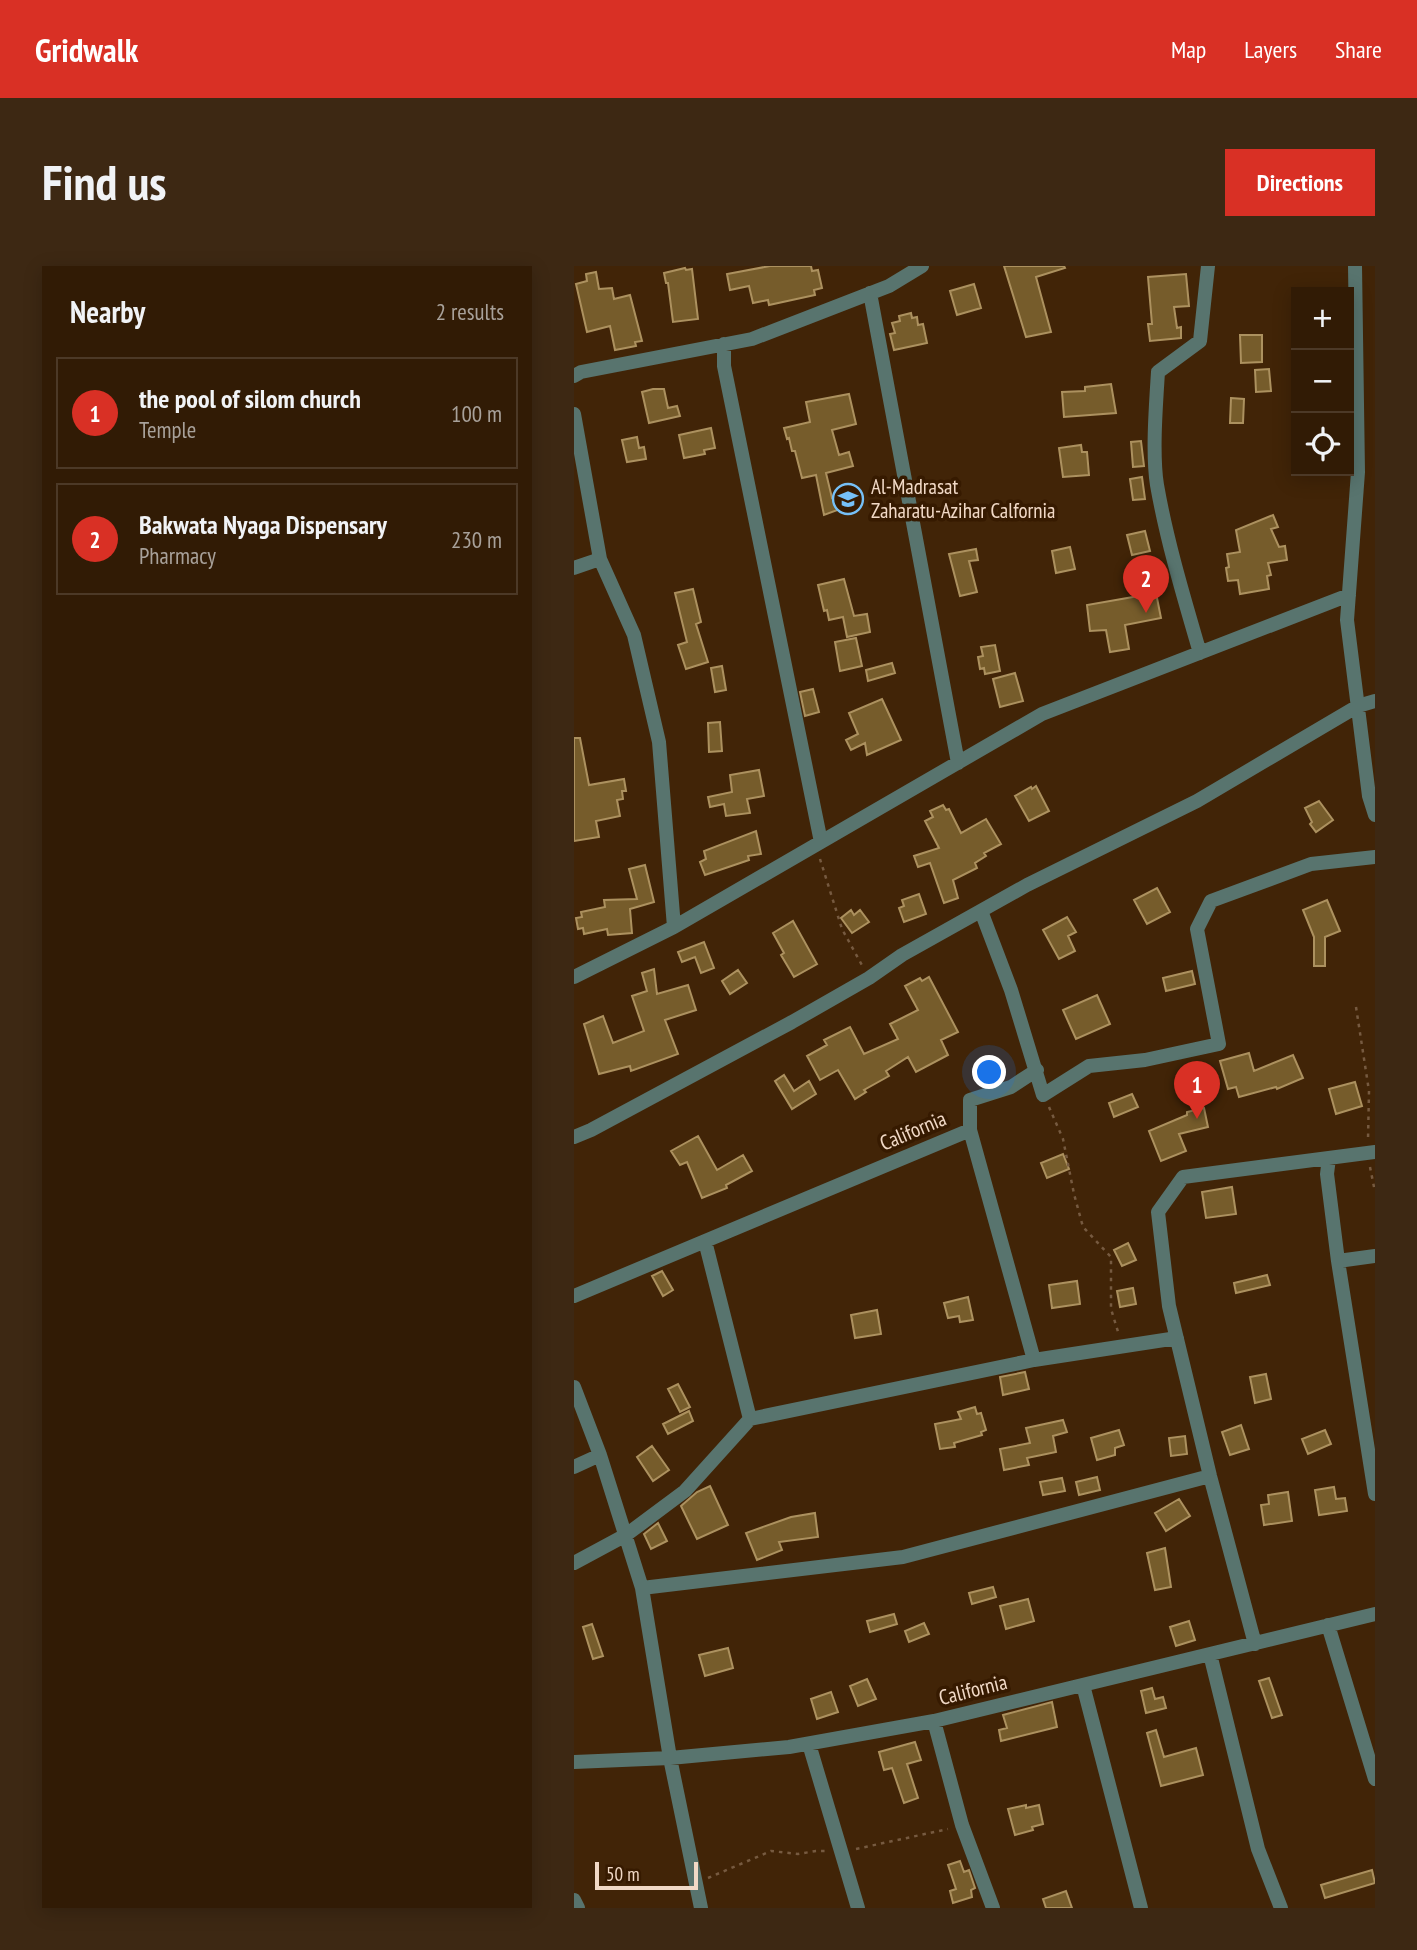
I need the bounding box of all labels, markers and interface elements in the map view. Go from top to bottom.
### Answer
text: Gridwalk [35,28,138,71]
text: Map [1171,34,1206,65]
text: Layers [1244,34,1297,65]
text: Share [1335,34,1382,65]
button: Directions [1225,149,1375,216]
text: Find us [42,150,166,214]
map controls [1291,287,1354,476]
button: + [1291,287,1354,350]
text: Nearby [70,292,145,331]
text: 2 results [436,297,504,326]
button: − [1291,350,1354,413]
text: the pool of silom church [139,382,361,415]
text: 1 [90,399,101,428]
text: 100 m [451,399,502,428]
button: locate [1291,413,1354,476]
text: Temple [139,415,196,444]
place label: Al-Madrasat Zaharatu-Azihar Calfornia [871,473,1055,524]
school or university icon: Al-Madrasat Zaharatu-Azihar Calfornia [831,482,865,516]
text: Bakwata Nyaga Dispensary [139,508,387,541]
text: 2 [90,525,101,554]
text: 230 m [451,525,502,554]
text: Pharmacy [139,541,216,570]
pin: 2 [1123,555,1169,613]
your location [972,1055,1006,1089]
pin: 1 [1174,1061,1220,1119]
street label: California [876,1105,950,1157]
street label: California [936,1668,1010,1711]
scale bar [595,1859,698,1891]
text: 50 m [606,1862,640,1886]

